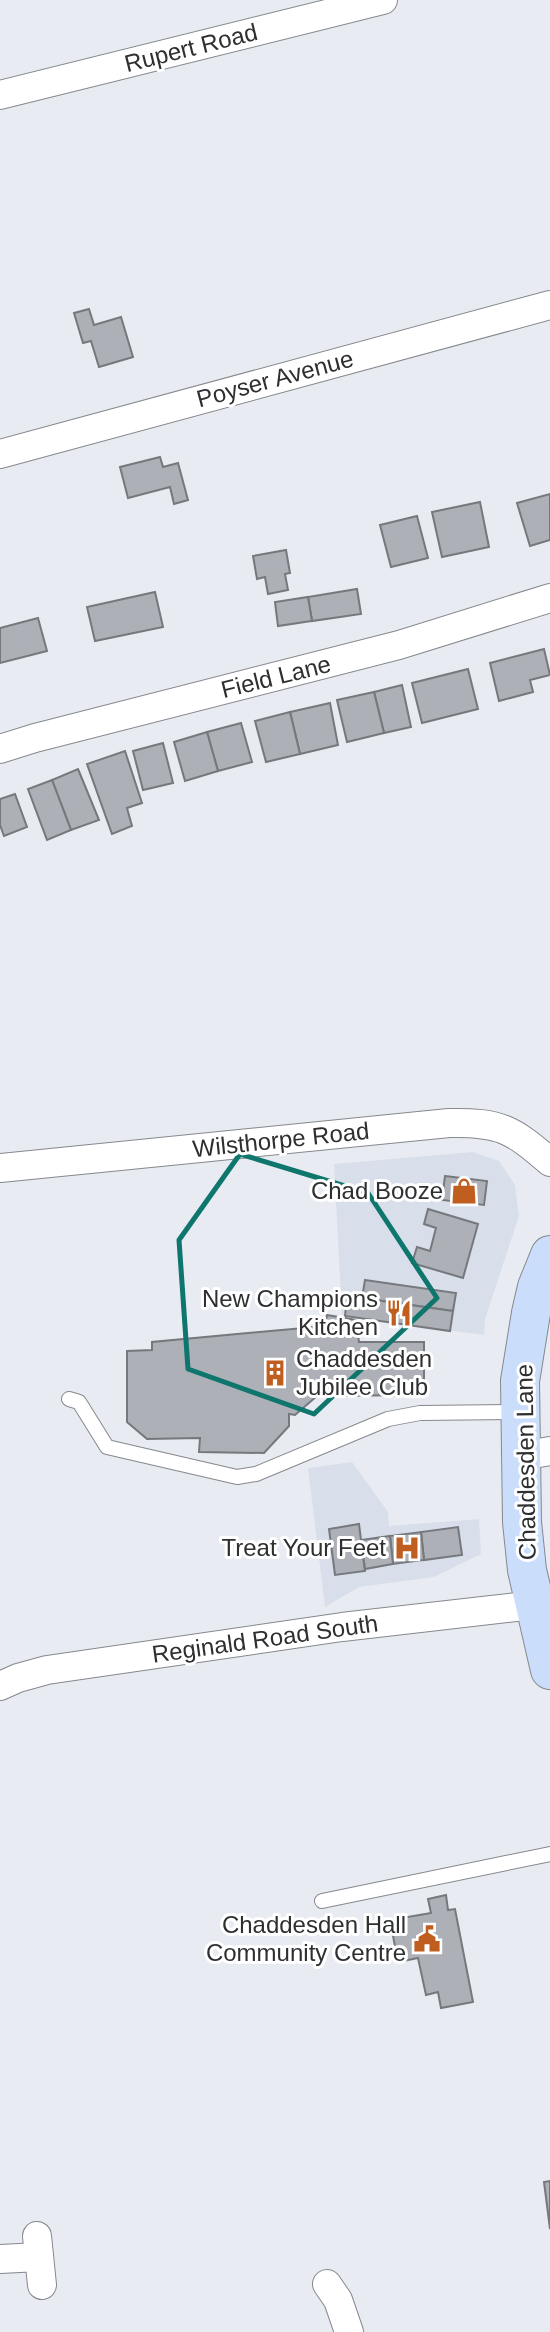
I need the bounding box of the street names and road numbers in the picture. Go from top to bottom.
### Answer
street label: Rupert Road [122,18,260,77]
street label: Poyser Avenue [194,345,356,412]
street label: Field Lane [218,650,334,703]
street label: Wilsthorpe Road [191,1117,371,1162]
street label: Chaddesden Lane [510,1364,541,1560]
street label: Reginald Road South [150,1609,380,1668]

